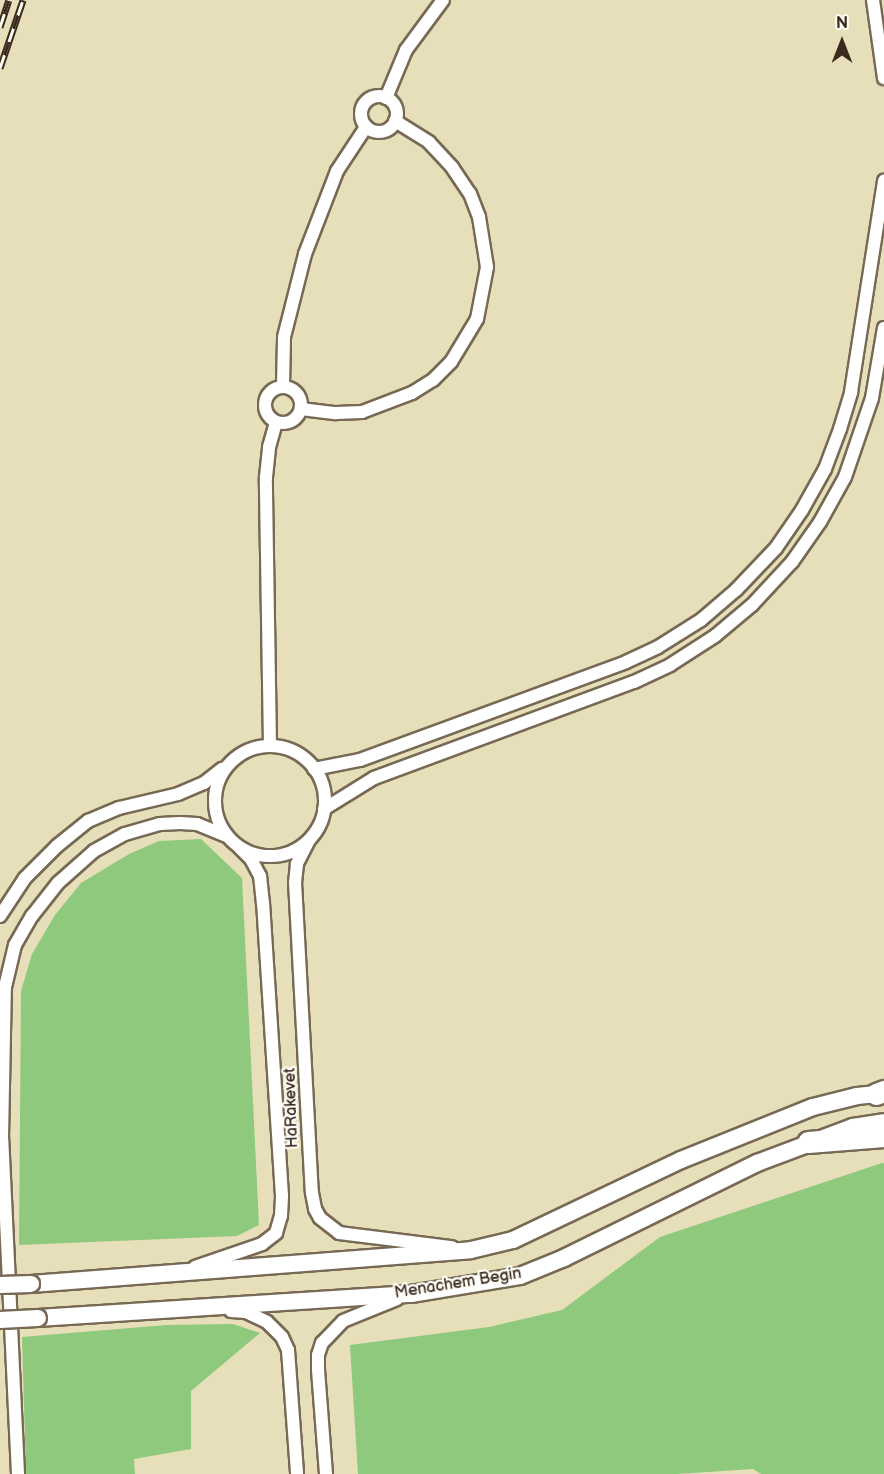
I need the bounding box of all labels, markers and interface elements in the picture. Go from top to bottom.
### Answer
north arrow [812,12,872,72]
text: N [836,14,848,33]
street label: HaRakevet [281,1068,303,1148]
street label: Menachem Begin [393,1264,523,1304]

